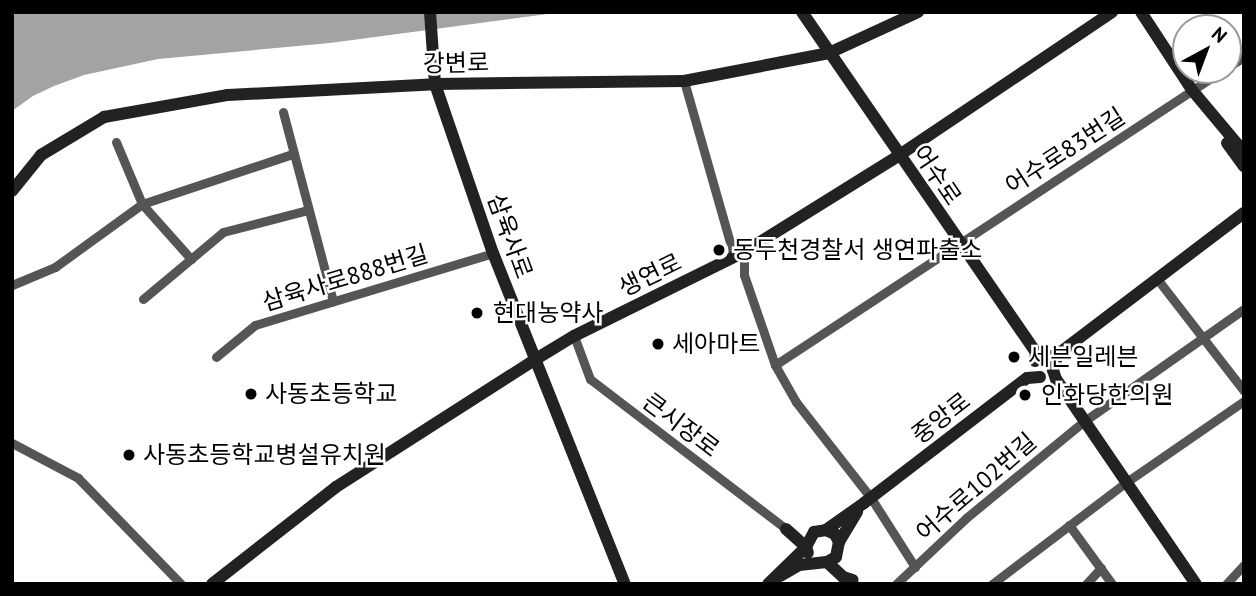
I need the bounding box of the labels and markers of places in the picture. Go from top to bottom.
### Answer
place label: 동두천경찰서 생연파출소 [733,236,982,264]
marker: 동두천경찰서 생연파출소 [711,242,727,258]
place label: 현대농약사 [493,299,603,327]
marker: 현대농약사 [467,303,487,323]
place label: 세아마트 [672,330,760,358]
marker: 세아마트 [650,336,666,352]
place label: 세븐일레븐 [1028,343,1138,371]
marker: 세븐일레븐 [1006,349,1022,365]
place label: 사동초등학교 [265,380,397,408]
place label: 인화당한의원 [1041,381,1173,409]
marker: 인화당한의원 [1015,385,1035,405]
marker: 사동초등학교 [243,386,259,402]
place label: 사동초등학교병설유치원 [143,441,386,469]
marker: 사동초등학교병설유치원 [121,447,137,463]

